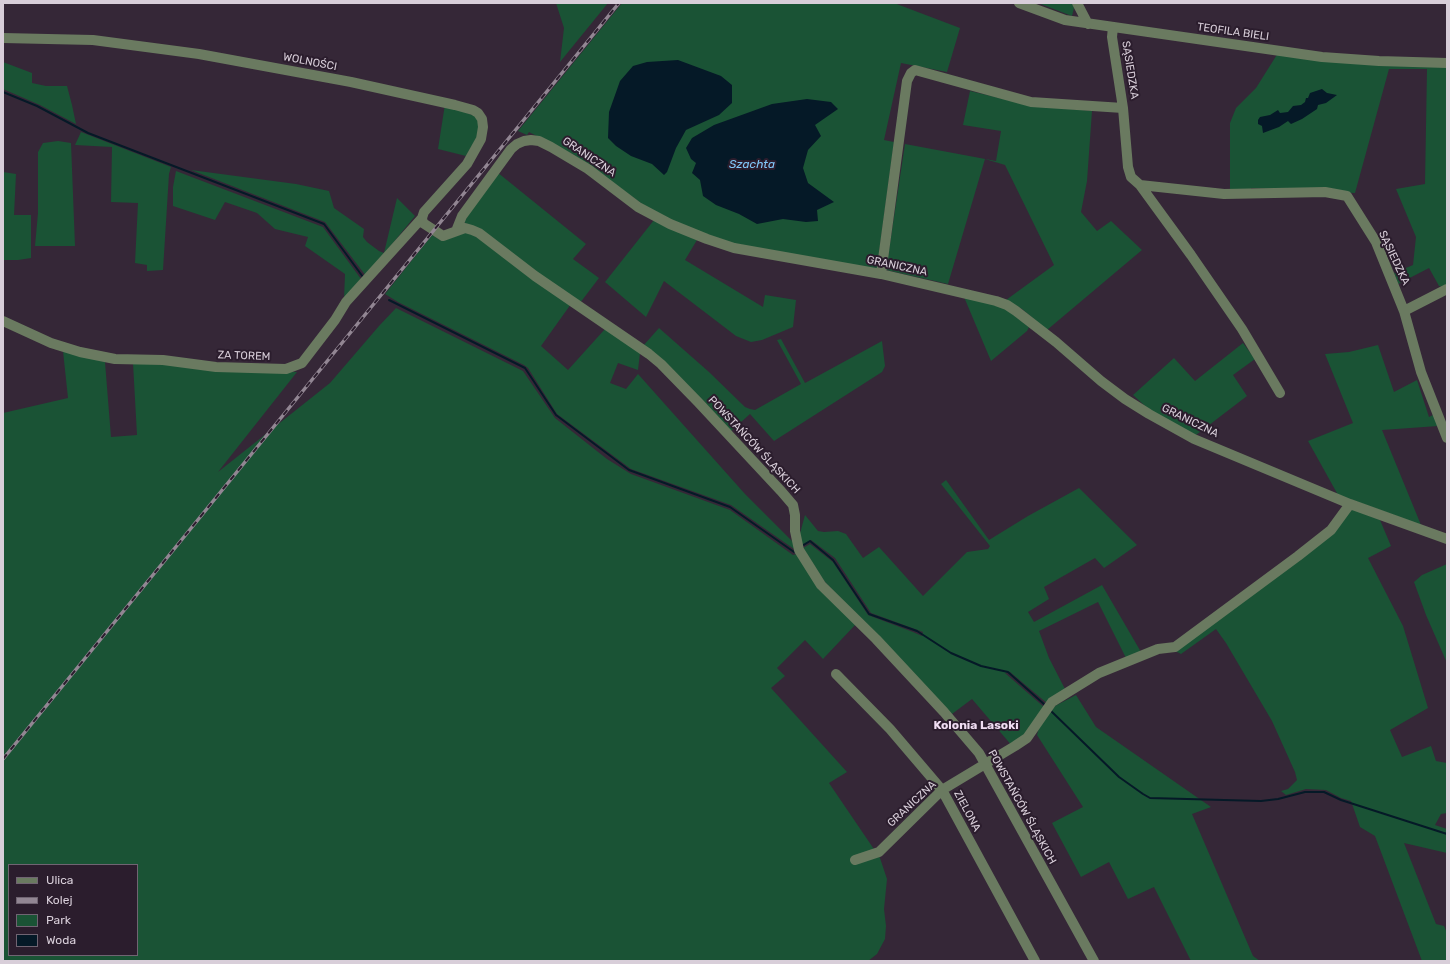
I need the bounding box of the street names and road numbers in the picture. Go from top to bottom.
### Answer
street label: TEOFILA BIELI [1196,20,1270,44]
street label: SĄSIEDZKA [1119,40,1141,100]
street label: WOLNOŚCI [282,50,338,74]
street label: GRANICZNA [560,134,618,180]
street label: SĄSIEDZKA [1376,229,1412,287]
street label: GRANICZNA [865,253,929,279]
street label: ZA TOREM [217,348,271,364]
street label: POWSTAŃCÓW ŚLĄSKICH [705,393,803,497]
street label: GRANICZNA [1159,402,1221,440]
street label: POWSTAŃCÓW ŚLĄSKICH [985,748,1059,866]
street label: GRANICZNA [885,778,939,830]
street label: ZIELONA [951,788,983,834]

